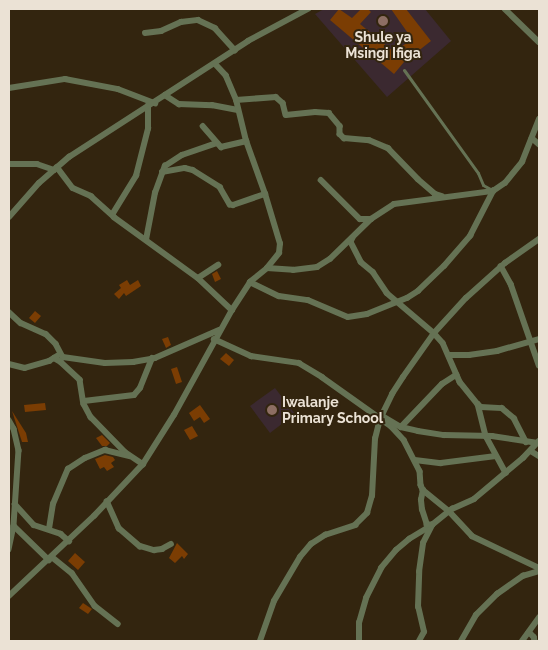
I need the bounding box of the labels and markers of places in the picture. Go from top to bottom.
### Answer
marker: Shule ya Msingi Ifiga [377,15,389,27]
place label: Shule ya Msingi Ifiga [345,29,421,62]
place label: Iwalanje Primary School [282,394,384,427]
marker: Iwalanje Primary School [266,404,278,416]

